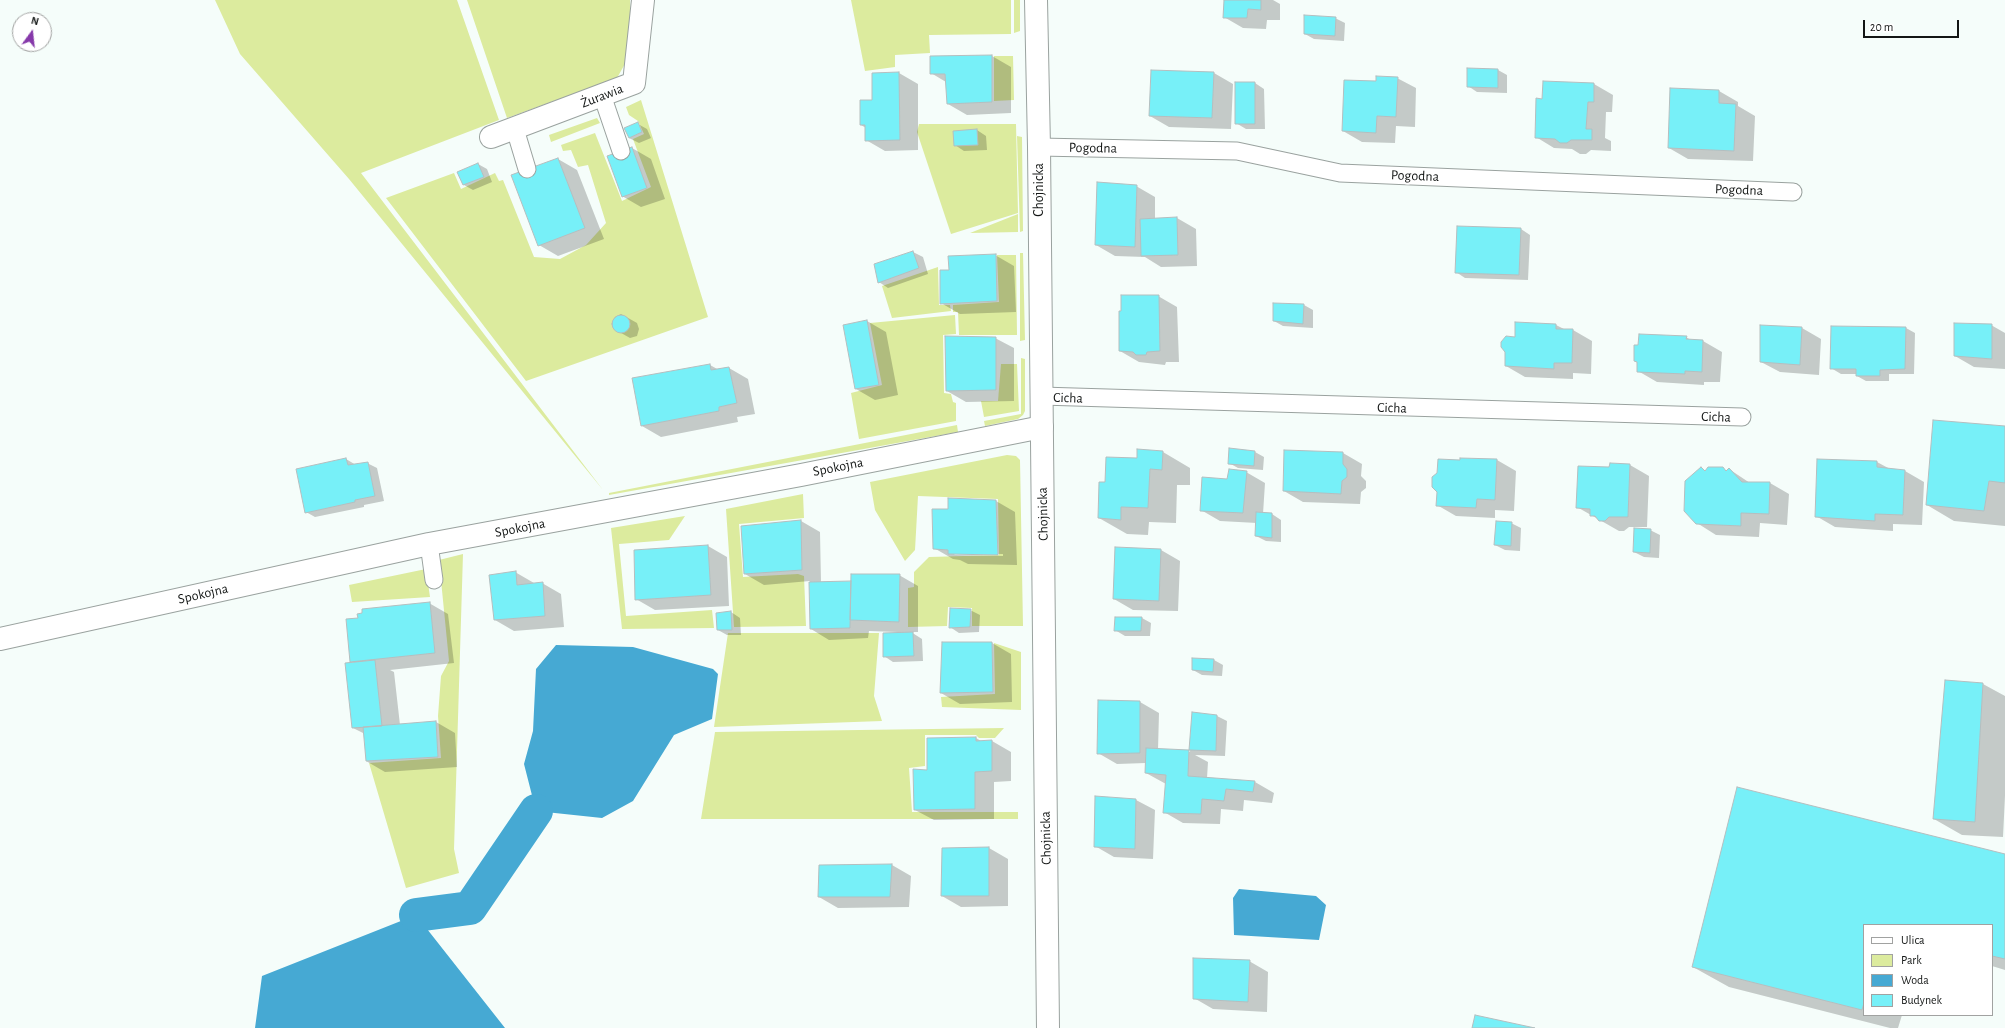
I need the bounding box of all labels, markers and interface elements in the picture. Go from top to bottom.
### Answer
north arrow [12,12,52,52]
scale bar [1865,12,1961,38]
text: N [30,15,40,27]
text: 20 m [1870,21,1893,33]
street label: Żurawia [578,80,626,112]
street label: Pogodna [1069,139,1117,157]
street label: Chojnicka [1031,163,1047,217]
street label: Pogodna [1391,167,1439,185]
street label: Pogodna [1715,181,1763,199]
street label: Cicha [1053,389,1083,407]
street label: Cicha [1377,399,1407,417]
street label: Cicha [1701,408,1731,426]
street label: Spokojna [811,454,865,480]
street label: Chojnicka [1034,487,1052,541]
street label: Spokojna [493,515,547,541]
street label: Spokojna [176,580,230,608]
street label: Chojnicka [1037,811,1055,865]
legend [1863,924,1993,1016]
text: Ulica [1901,934,1924,946]
text: Park [1901,954,1922,966]
text: Woda [1901,974,1929,986]
text: Budynek [1901,994,1942,1006]

